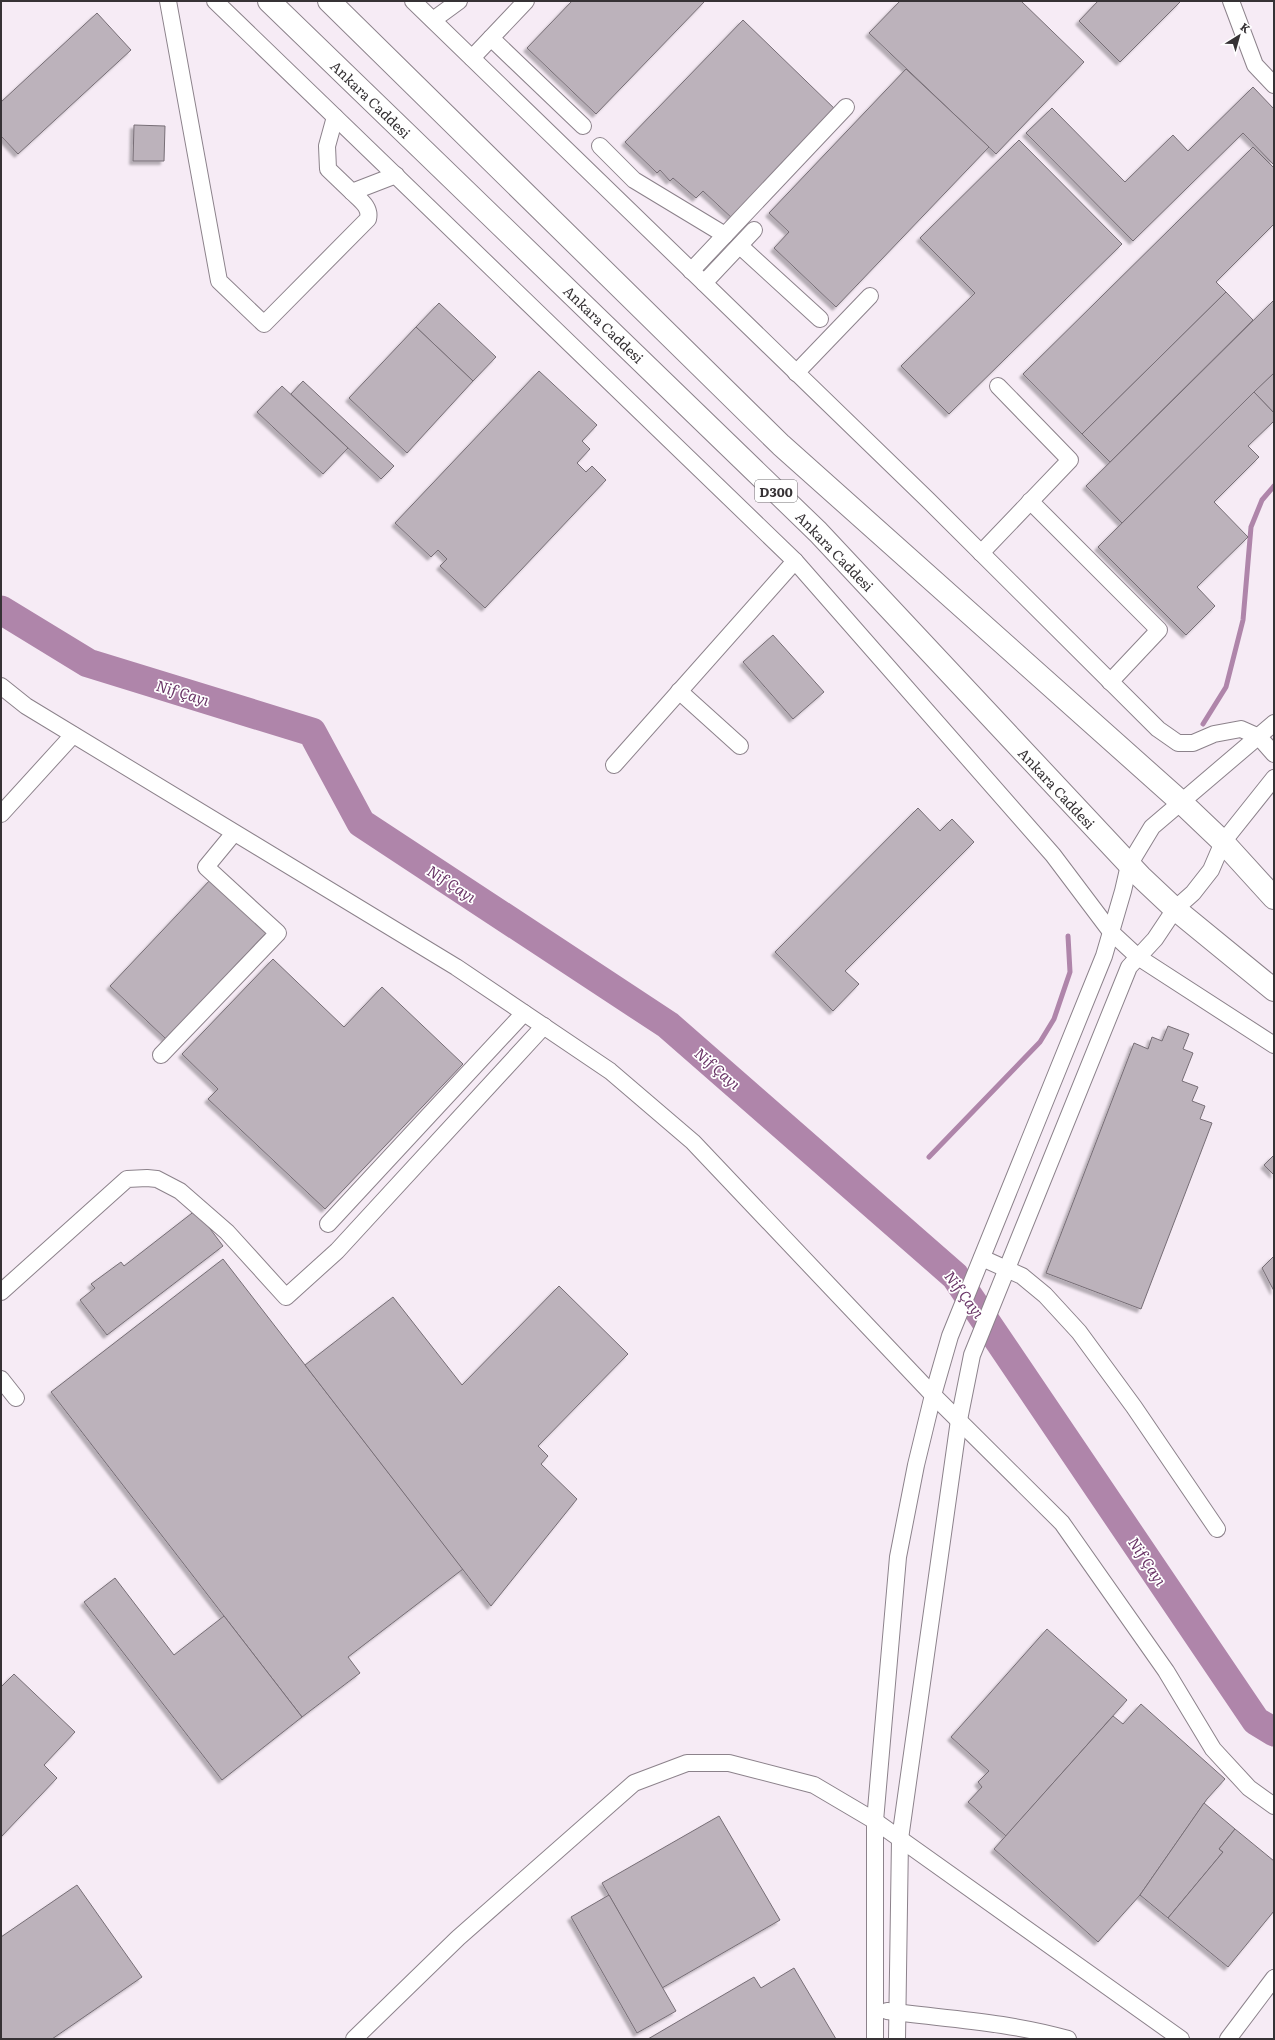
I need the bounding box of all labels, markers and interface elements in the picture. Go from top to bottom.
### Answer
north arrow [1219,16,1259,56]
text: K [1237,18,1254,36]
street label: Ankara Caddesi [327,56,416,143]
street label: Ankara Caddesi [560,281,649,368]
road number: D300 [755,480,797,502]
street label: Ankara Caddesi [792,507,879,596]
water label: Nif Çayı [154,673,213,711]
street label: Ankara Caddesi [1014,743,1100,833]
water label: Nif Çayı [423,859,482,908]
water label: Nif Çayı [690,1041,746,1095]
water label: Nif Çayı [939,1265,991,1323]
water label: Nif Çayı [1123,1532,1173,1590]

